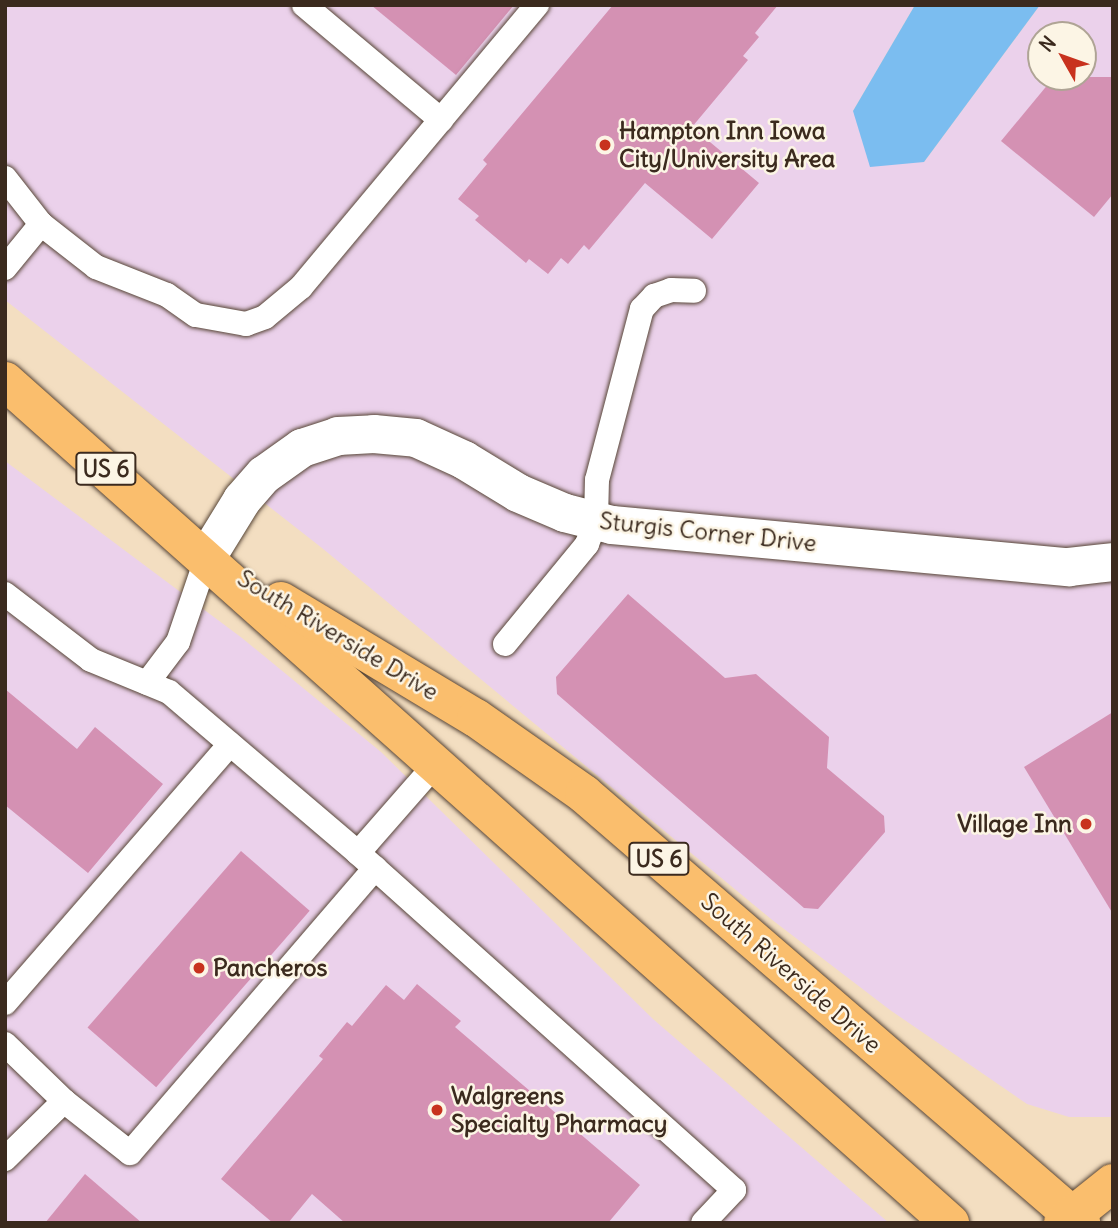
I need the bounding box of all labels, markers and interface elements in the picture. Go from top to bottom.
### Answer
north arrow [1027,21,1097,91]
text: N [1034,31,1061,57]
place label: Hampton Inn Iowa City/University Area [619,117,835,173]
marker: Hampton Inn Iowa City/University Area [597,137,613,153]
road number: US 6 [74,449,138,489]
street label: Sturgis Corner Drive [598,506,818,558]
street label: South Riverside Drive [232,564,444,706]
place label: Village Inn [957,810,1072,838]
marker: Village Inn [1078,816,1094,832]
road number: US 6 [628,839,690,878]
street label: South Riverside Drive [695,887,887,1059]
place label: Pancheros [213,954,327,982]
marker: Pancheros [191,960,207,976]
place label: Walgreens Specialty Pharmacy [451,1082,667,1138]
marker: Walgreens Specialty Pharmacy [429,1102,445,1118]

